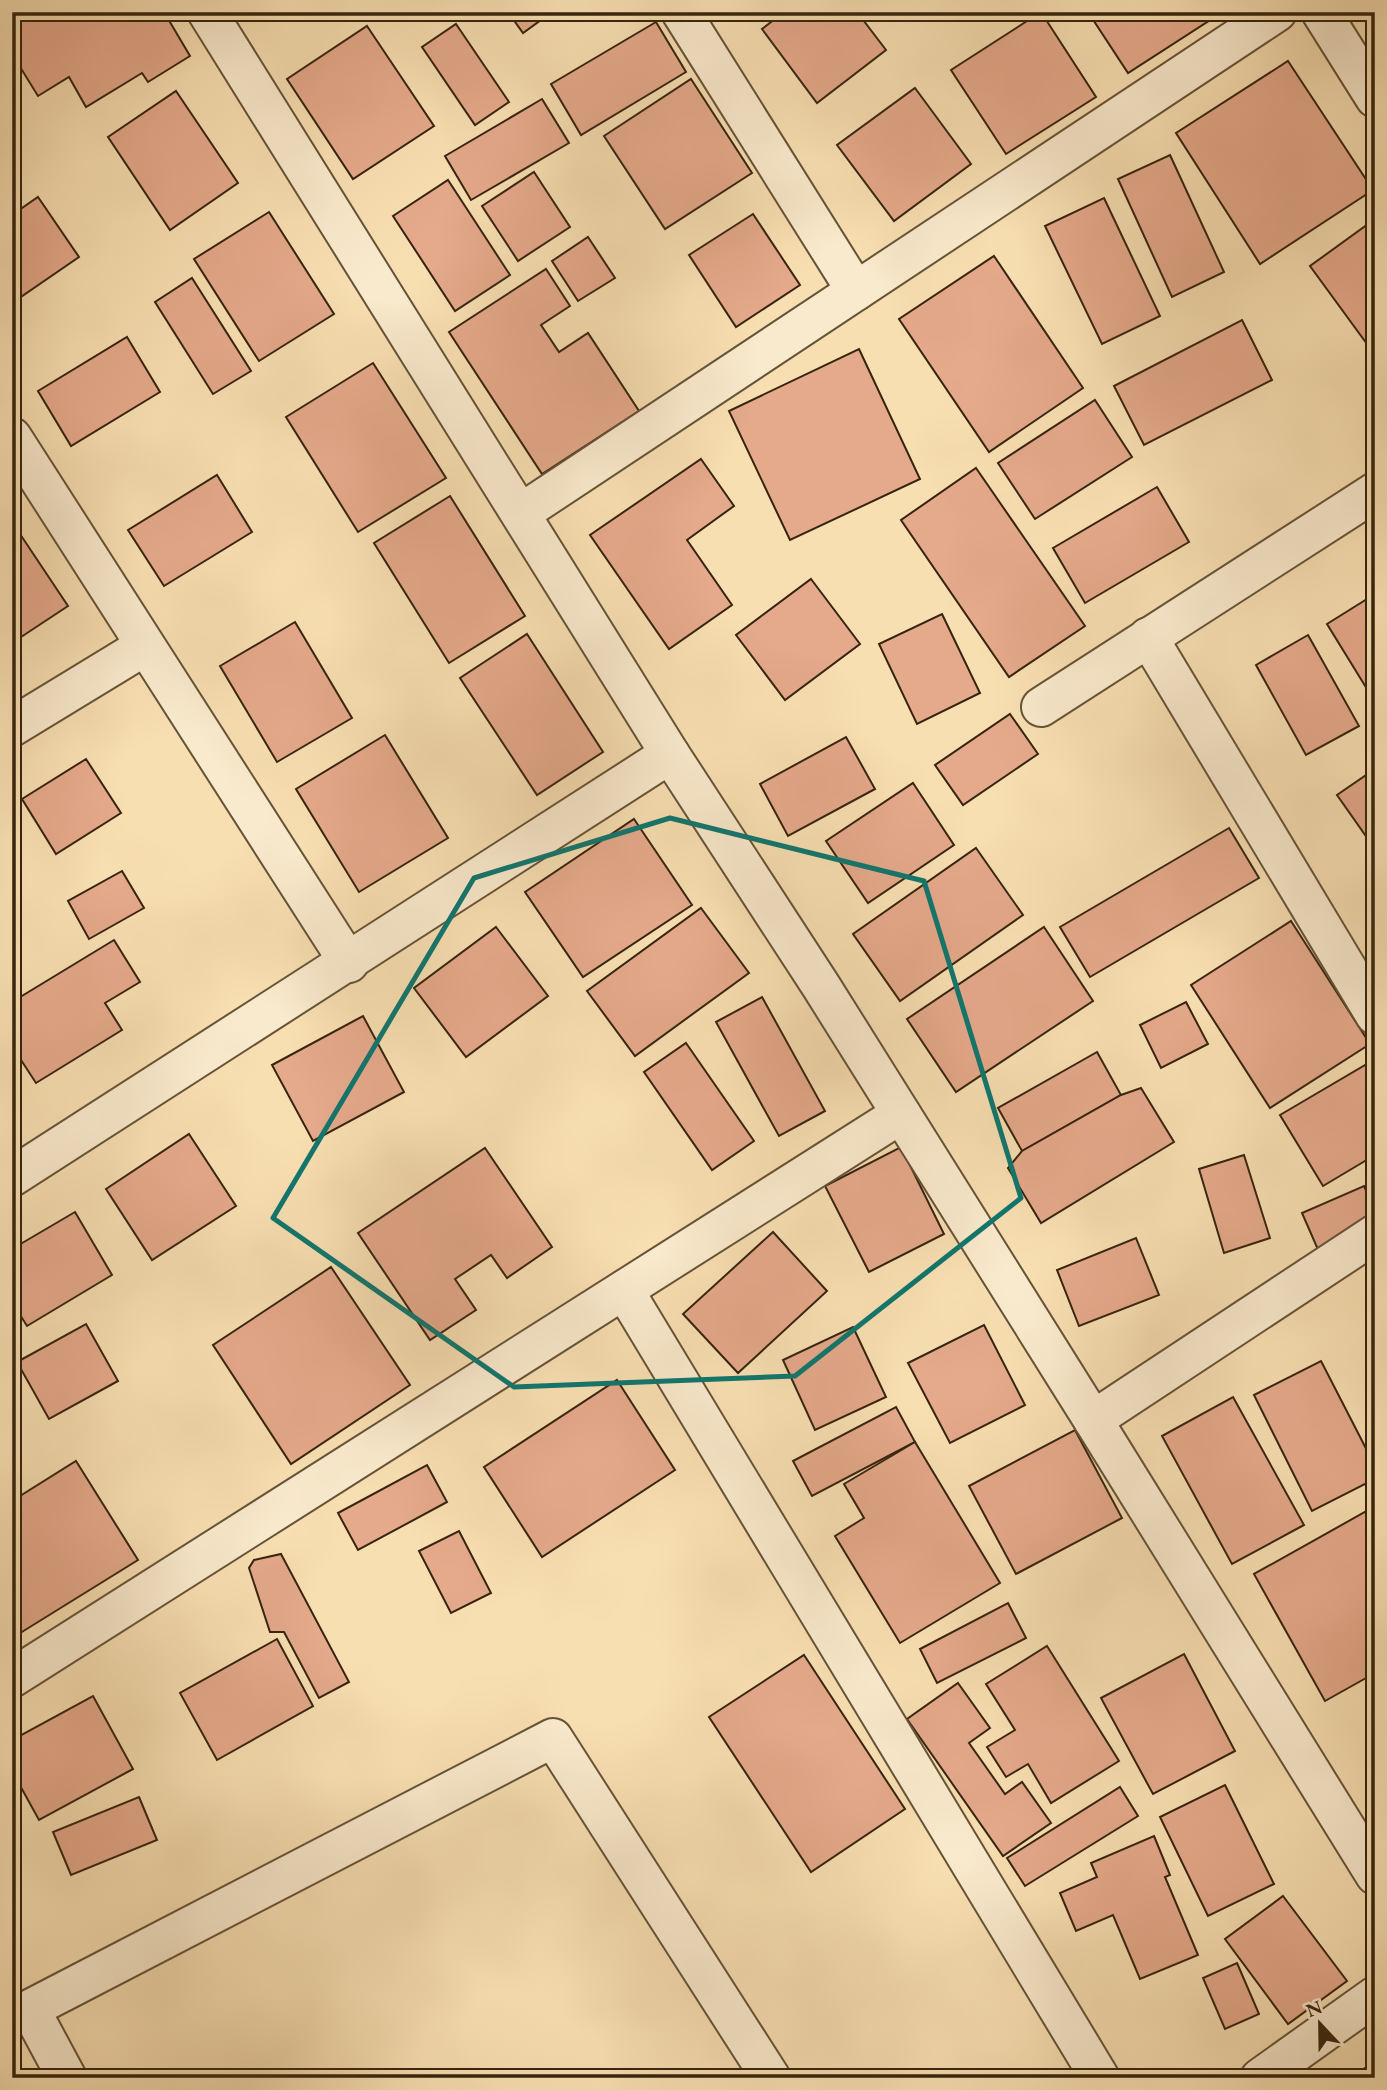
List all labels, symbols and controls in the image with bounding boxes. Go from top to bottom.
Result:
north arrow [1286,1988,1356,2058]
text: N [1302,1994,1326,2023]

